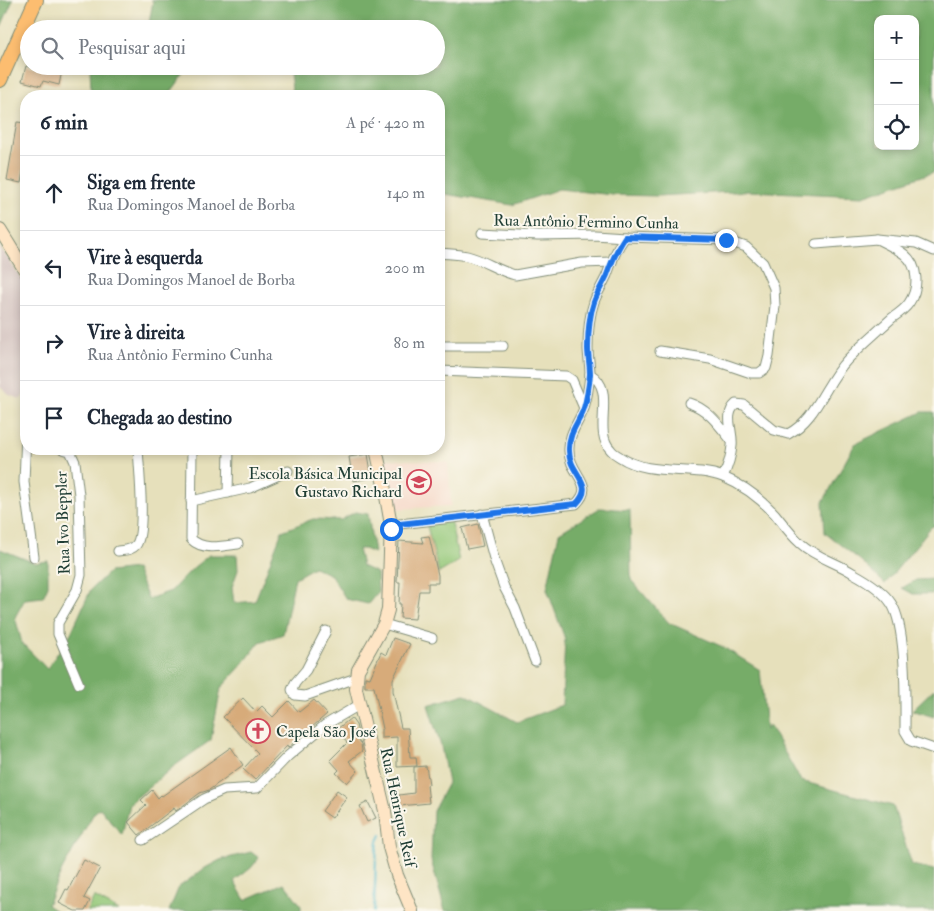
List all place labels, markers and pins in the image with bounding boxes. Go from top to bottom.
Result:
place label: Escola Básica Municipal Gustavo Richard [248,464,402,502]
school or university icon: Escola Básica Municipal Gustavo Richard [406,469,432,495]
church icon: Capela São José [245,718,271,744]
place label: Capela São José [276,722,376,743]

